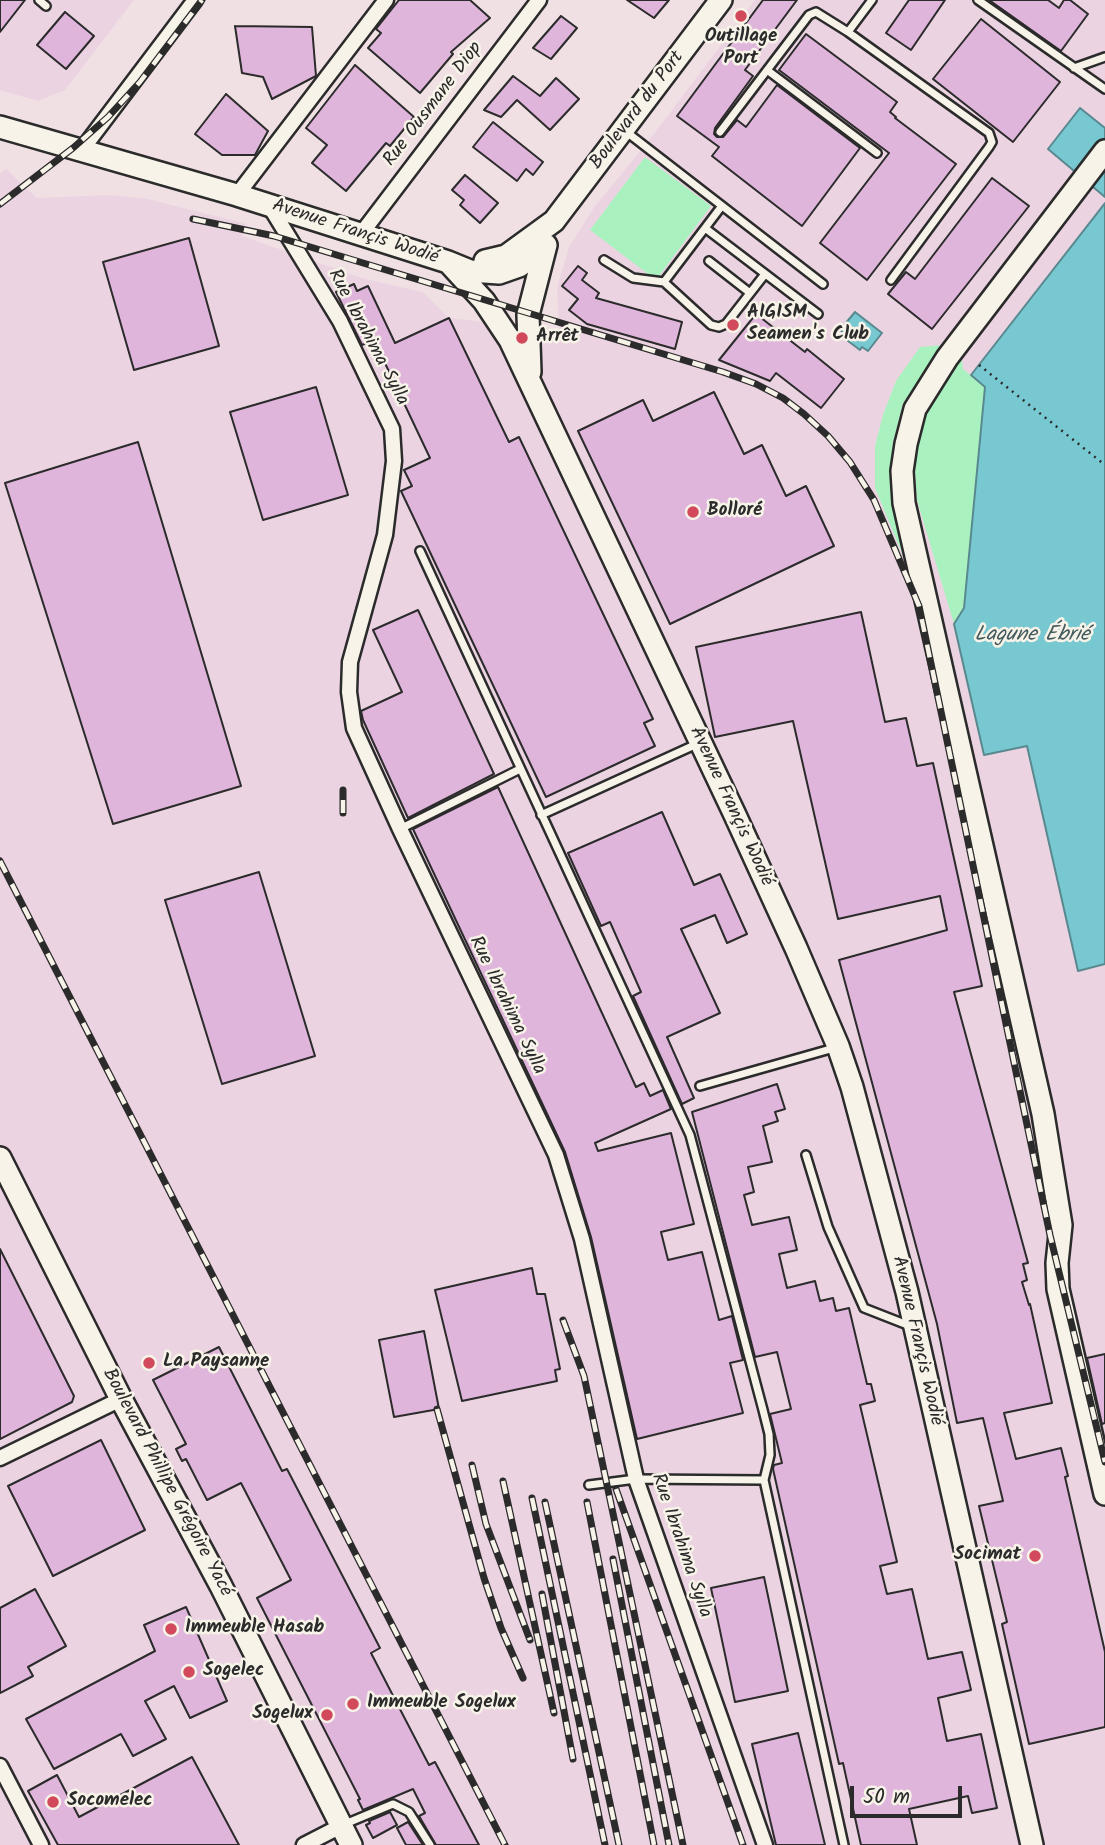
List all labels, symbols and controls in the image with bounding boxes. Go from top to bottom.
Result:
marker: Outillage Port [733,8,749,24]
place label: Outillage Port [705,27,777,71]
street label: Rue Ousmane Diop [380,38,488,172]
street label: Boulevard du Port [586,47,690,175]
street label: Avenue Françis Wodié [269,195,441,271]
street label: Rue Ibrahima Sylla [321,266,413,410]
place label: AIGISM Seamen's Club [747,303,869,347]
marker: AIGISM Seamen's Club [725,317,741,333]
place label: Arrêt [536,327,579,349]
marker: Arrêt [514,330,530,346]
place label: Bolloré [707,501,762,523]
marker: Bolloré [685,504,701,520]
water label: Lagune Ébrié [975,623,1089,649]
street label: Avenue Françis Wodié [683,724,777,890]
street label: Rue Ibrahima Sylla [463,933,549,1079]
street label: Avenue Françis Wodié [885,1254,947,1428]
place label: La Paysanne [163,1352,269,1374]
marker: La Paysanne [141,1355,157,1371]
street label: Boulevard Phillipe Grégoire Yacé [96,1365,236,1601]
street label: Rue Ibrahima Sylla [645,1471,715,1621]
place label: Socimat [954,1545,1021,1567]
marker: Socimat [1027,1548,1043,1564]
place label: Immeuble Hasab [185,1618,324,1640]
marker: Immeuble Hasab [163,1621,179,1637]
place label: Sogelec [203,1661,264,1683]
marker: Sogelec [181,1664,197,1680]
place label: Immeuble Sogelux [367,1693,516,1715]
marker: Immeuble Sogelux [345,1696,361,1712]
place label: Sogelux [252,1704,313,1726]
marker: Sogelux [319,1707,335,1723]
scale bar [853,1772,965,1816]
text: 50 m [863,1781,910,1814]
place label: Socomelec [67,1791,153,1813]
marker: Socomelec [45,1794,61,1810]

